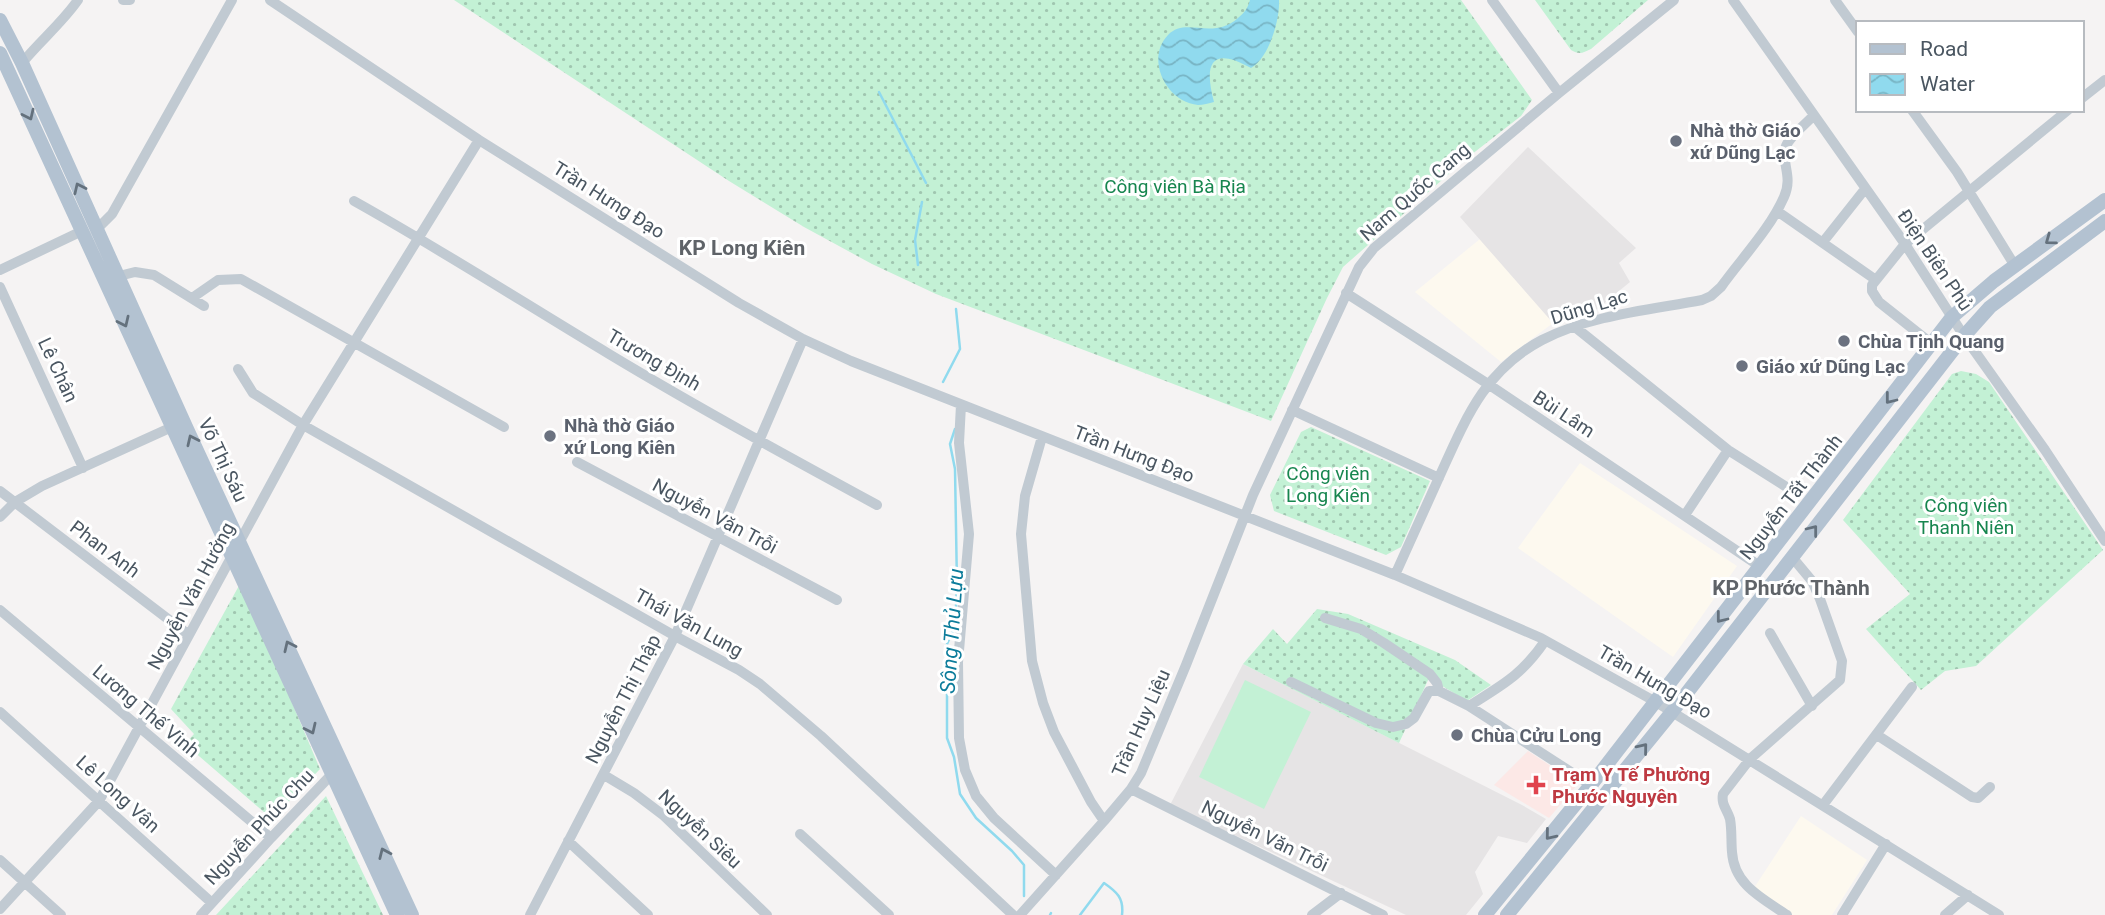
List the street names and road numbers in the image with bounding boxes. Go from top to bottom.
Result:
street label: Nam Quốc Cang [1355,138,1475,246]
street label: Trần Hưng Đạo [549,157,669,243]
street label: Điện Biên Phủ [1893,205,1977,315]
street label: Dũng Lạc [1548,284,1630,330]
street label: Trương Định [603,324,705,396]
street label: Lê Chân [33,334,83,406]
street label: Bùi Lâm [1529,386,1599,442]
street label: Võ Thị Sáu [194,414,252,506]
street label: Trần Hưng Đạo [1070,420,1198,488]
street label: Nguyễn Tất Thành [1735,430,1847,564]
street label: Nguyễn Văn Trỗi [649,473,781,559]
street label: Phan Anh [66,515,144,583]
street label: Nguyễn Văn Hưởng [142,518,240,674]
street label: Thái Văn Lung [631,584,747,662]
street label: Nguyễn Thị Thập [581,630,665,768]
street label: Trần Hưng Đạo [1594,640,1716,724]
street label: Lương Thế Vinh [88,660,204,762]
street label: Trần Huy Liệu [1107,666,1175,780]
street label: Lê Long Vân [71,751,165,837]
street label: Nguyễn Phúc Chu [200,764,318,890]
street label: Nguyễn Siêu [654,785,746,873]
street label: Nguyễn Văn Trỗi [1198,795,1332,877]

